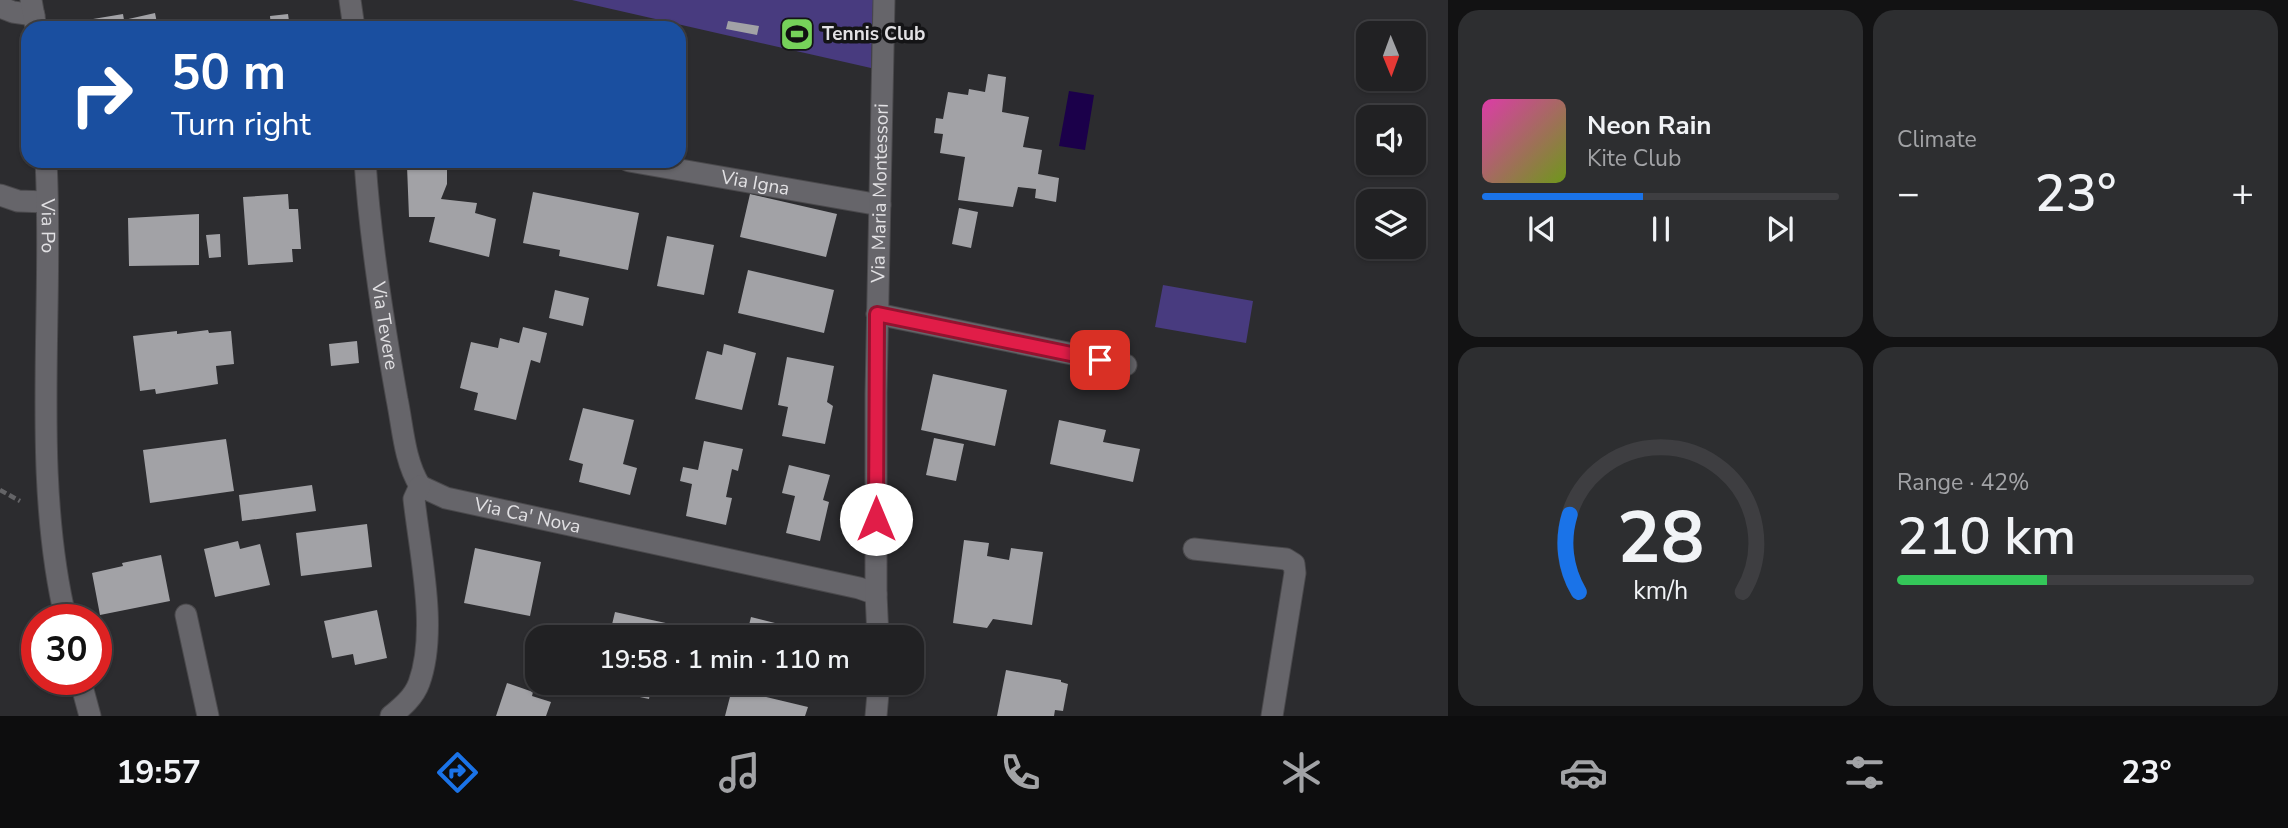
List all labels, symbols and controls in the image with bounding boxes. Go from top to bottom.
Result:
sports icon: Tennis Club [778,15,816,53]
place label: Tennis Club [822,21,925,47]
north arrow [1356,21,1426,91]
map controls [1356,21,1426,259]
text: 50 m [171,39,286,106]
icon: right [56,49,147,140]
text: Turn right [171,103,311,146]
street label: Via Maria Montessori [865,103,895,284]
button: sound [1356,105,1426,175]
text: Neon Rain [1587,108,1712,143]
text: Climate [1897,124,1977,155]
text: Kite Club [1587,143,1681,174]
text: 23° [2035,158,2116,229]
street label: Via Igna [718,164,791,202]
text: − [1897,168,1920,219]
text: + [2231,168,2254,219]
button: layers [1356,189,1426,259]
street label: Via Po [34,197,61,253]
icon: previous [1523,210,1561,248]
icon: pause [1642,210,1680,248]
icon: next [1761,210,1799,248]
street label: Via Tevere [365,279,405,372]
pin [1070,330,1130,390]
icon: arrive [1081,341,1119,379]
text: Range · 42% [1897,467,2029,498]
position arrow [839,482,913,556]
text: 28 [1617,489,1704,589]
street label: Via Ca' Nova [471,491,583,540]
text: 210 km [1897,501,2076,572]
text: km/h [1633,574,1688,608]
speed limit sign: 30 [21,604,112,695]
text: 19:58 · 1 min · 110 m [599,642,850,677]
icon: directions [433,748,482,797]
icon: music [715,748,764,797]
icon: phone [996,748,1045,797]
icon: climate [1277,748,1326,797]
icon: car [1559,748,1608,797]
icon: filters [1840,748,1889,797]
text: 19:57 [116,751,201,794]
text: 23° [2121,751,2172,794]

